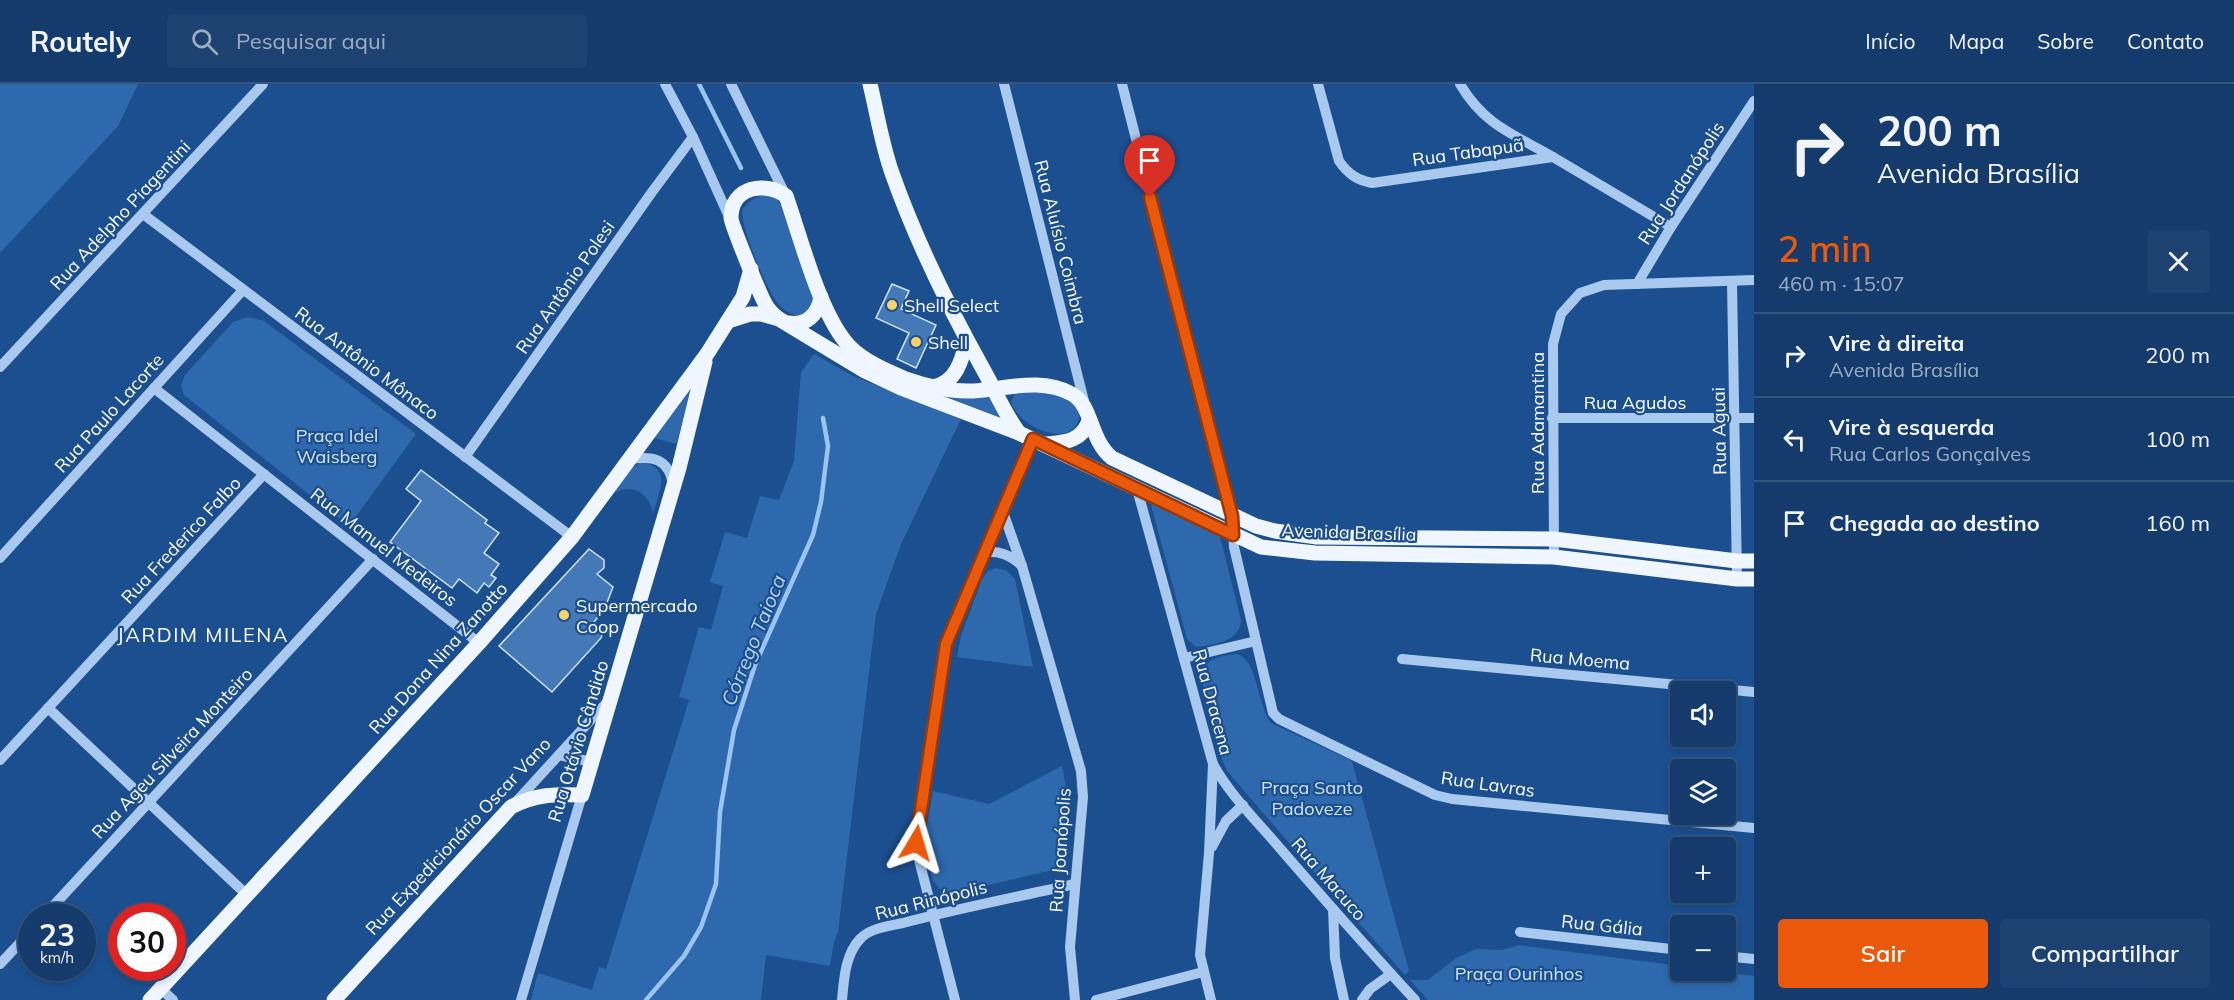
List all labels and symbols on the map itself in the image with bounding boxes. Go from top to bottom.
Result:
street label: Rua Jordanópolis [1633,117,1729,249]
street label: Rua Tabapuã [1411,133,1525,171]
street label: Rua Adelpho Piagentini [45,135,195,295]
pin [1124,135,1175,197]
street label: Rua Aluísio Coimbra [1029,157,1093,327]
street label: Rua Antônio Polesi [510,216,620,358]
place label: Shell Select [904,294,999,317]
marker: Shell Select [885,298,899,312]
street label: Rua Antônio Mônaco [290,301,444,425]
place label: Shell [928,331,968,354]
marker: Shell [909,335,923,349]
street label: Rua Paulo Lacorte [49,349,169,477]
street label: Rua Adamantina [1526,352,1549,494]
street label: Rua Aguai [1707,387,1731,475]
street label: Rua Agudos [1584,391,1686,414]
park label: Praça Idel Waisberg [296,424,378,468]
street label: Rua Frederico Falbo [116,472,246,608]
street label: Rua Manuel Medeiros [306,483,462,612]
street label: Avenida Brasília [1281,518,1417,546]
water label: Córrego Taioca [715,571,791,709]
street label: Rua Dona Nina Zanotto [364,577,512,739]
place label: Supermercado Coop [576,594,697,638]
marker: Supermercado Coop [557,608,571,622]
district label: JARDIM MILENA [117,622,289,647]
street label: Rua Moema [1529,643,1631,675]
street label: Rua Dracena [1188,646,1238,758]
street label: Rua Otávio Cândido [542,657,614,825]
street label: Rua Ageu Silveira Monteiro [87,663,257,843]
street label: Rua Expedicionário Oscar Vano [360,732,556,940]
street label: Rua Lavras [1440,766,1537,802]
park label: Praça Santo Padoveze [1261,776,1363,820]
street label: Rua Joanópolis [1044,787,1076,913]
position arrow [884,811,948,875]
street label: Rua Macuco [1287,833,1371,925]
street label: Rua Rinópolis [873,875,989,925]
speed limit sign: 30 [108,903,186,981]
street label: Rua Gália [1560,909,1644,941]
park label: Praça Ourinhos [1455,962,1583,985]

